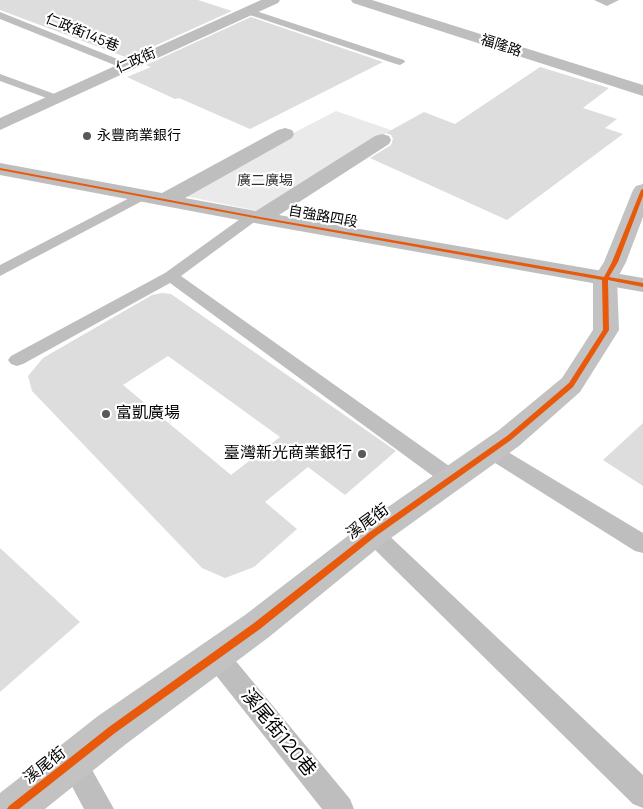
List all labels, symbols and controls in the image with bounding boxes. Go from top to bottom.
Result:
street label: 仁政街145巷 [43,11,121,55]
street label: 福隆路 [478,32,524,60]
street label: 仁政街 [113,45,159,77]
place label: 永豐商業銀行 [97,128,181,144]
marker: 永豐商業銀行 [81,130,93,142]
park label: 廣二廣場 [237,173,293,189]
street label: 自強路四段 [287,203,359,231]
place label: 富凱廣場 [116,404,180,424]
marker: 富凱廣場 [100,408,112,420]
place label: 臺灣新光商業銀行 [224,444,352,464]
marker: 臺灣新光商業銀行 [356,448,368,460]
street label: 溪尾街 [343,500,393,544]
street label: 溪尾街120巷 [236,685,320,781]
street label: 溪尾街 [20,744,70,788]

